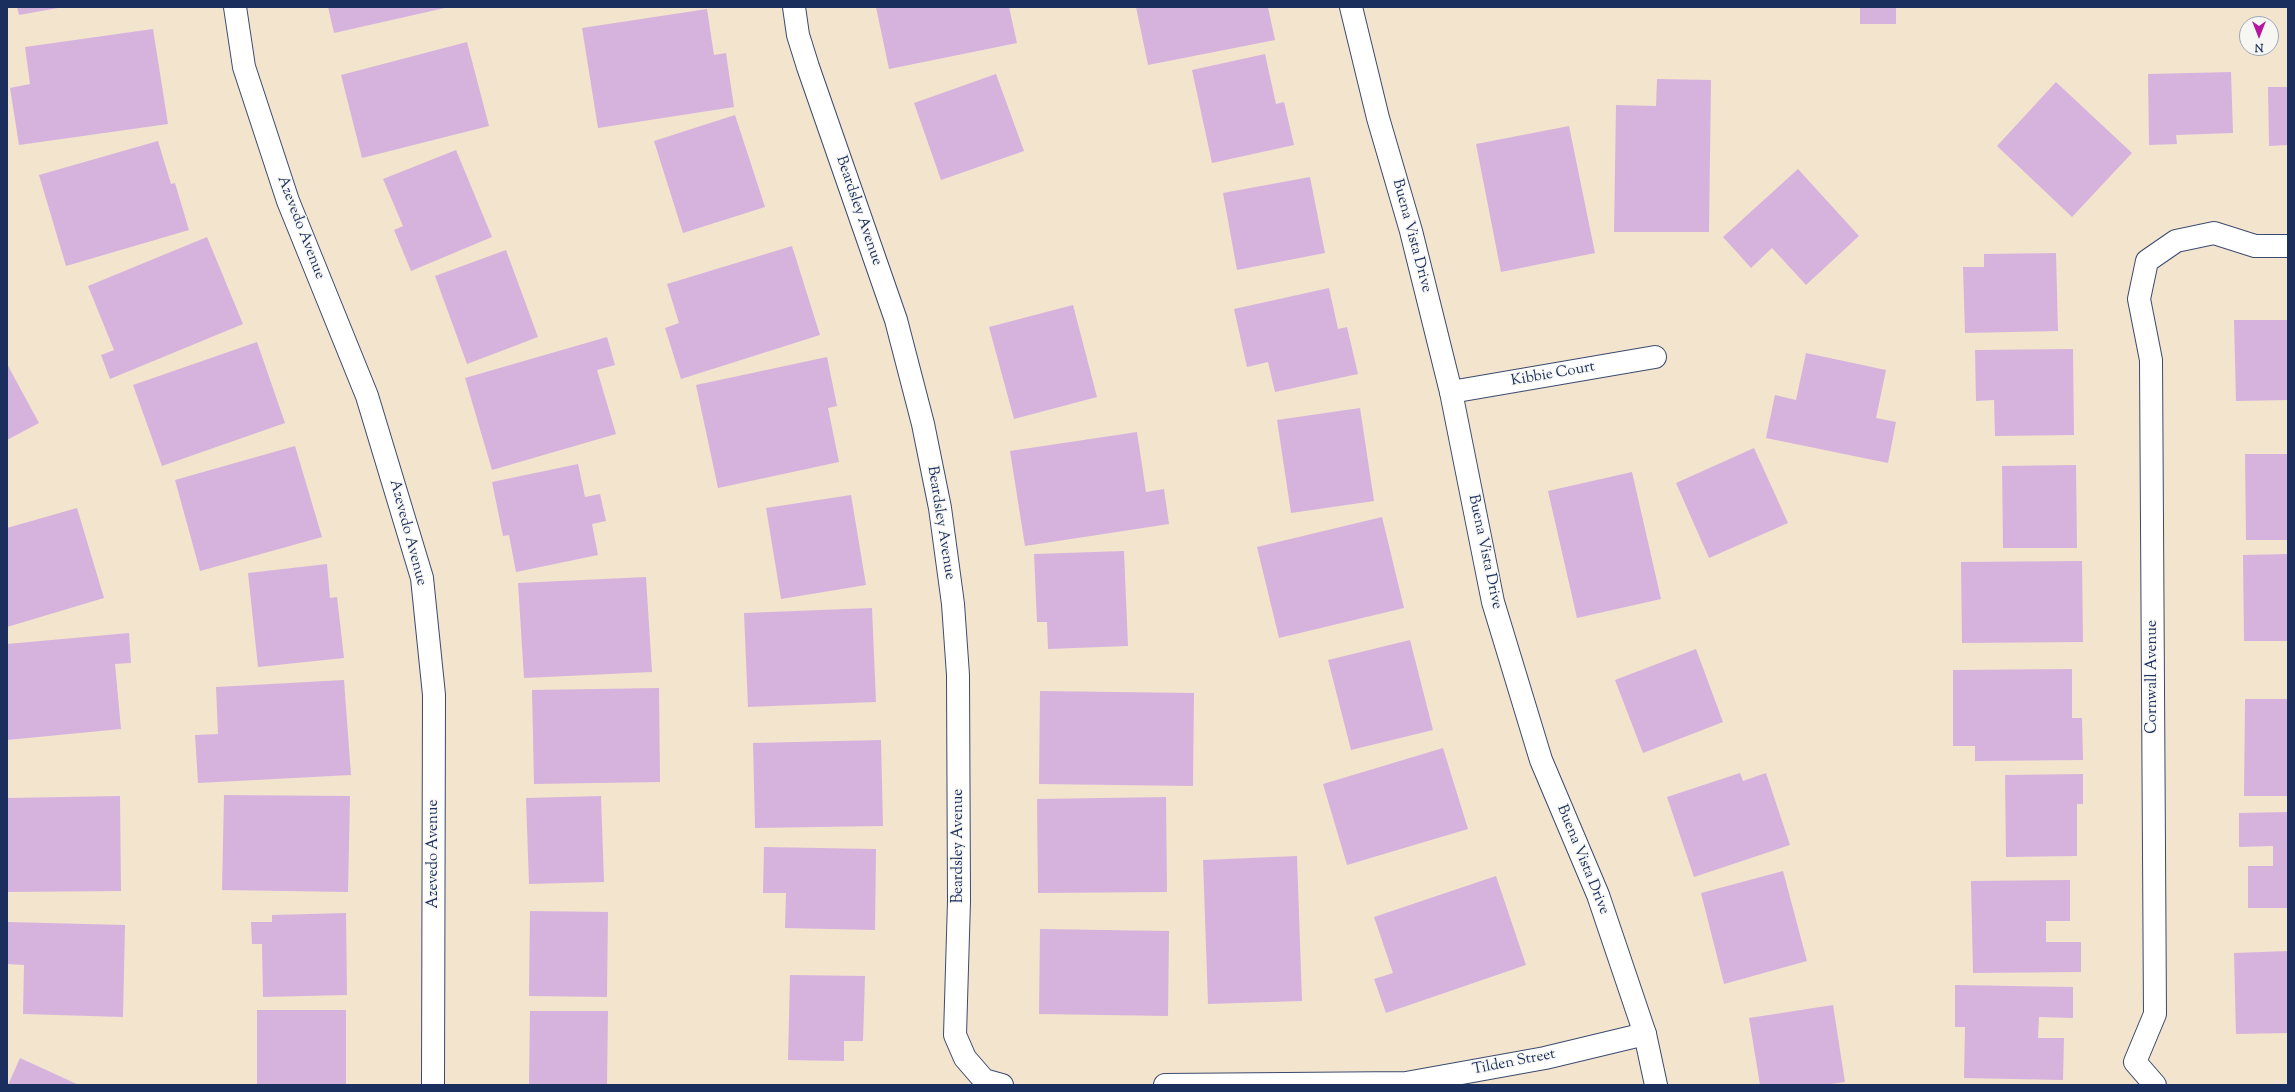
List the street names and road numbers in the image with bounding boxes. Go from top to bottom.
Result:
street label: Beardsley Avenue [831,154,885,268]
street label: Azevedo Avenue [272,174,328,282]
street label: Buena Vista Drive [1387,177,1435,295]
street label: Kibbie Court [1510,359,1596,391]
street label: Beardsley Avenue [922,465,958,581]
street label: Azevedo Avenue [384,478,430,588]
street label: Buena Vista Drive [1463,493,1505,611]
street label: Cornwall Avenue [2144,620,2162,734]
street label: Beardsley Avenue [950,789,968,903]
street label: Azevedo Avenue [425,800,443,908]
street label: Buena Vista Drive [1552,802,1612,918]
street label: Tilden Street [1471,1046,1557,1080]

